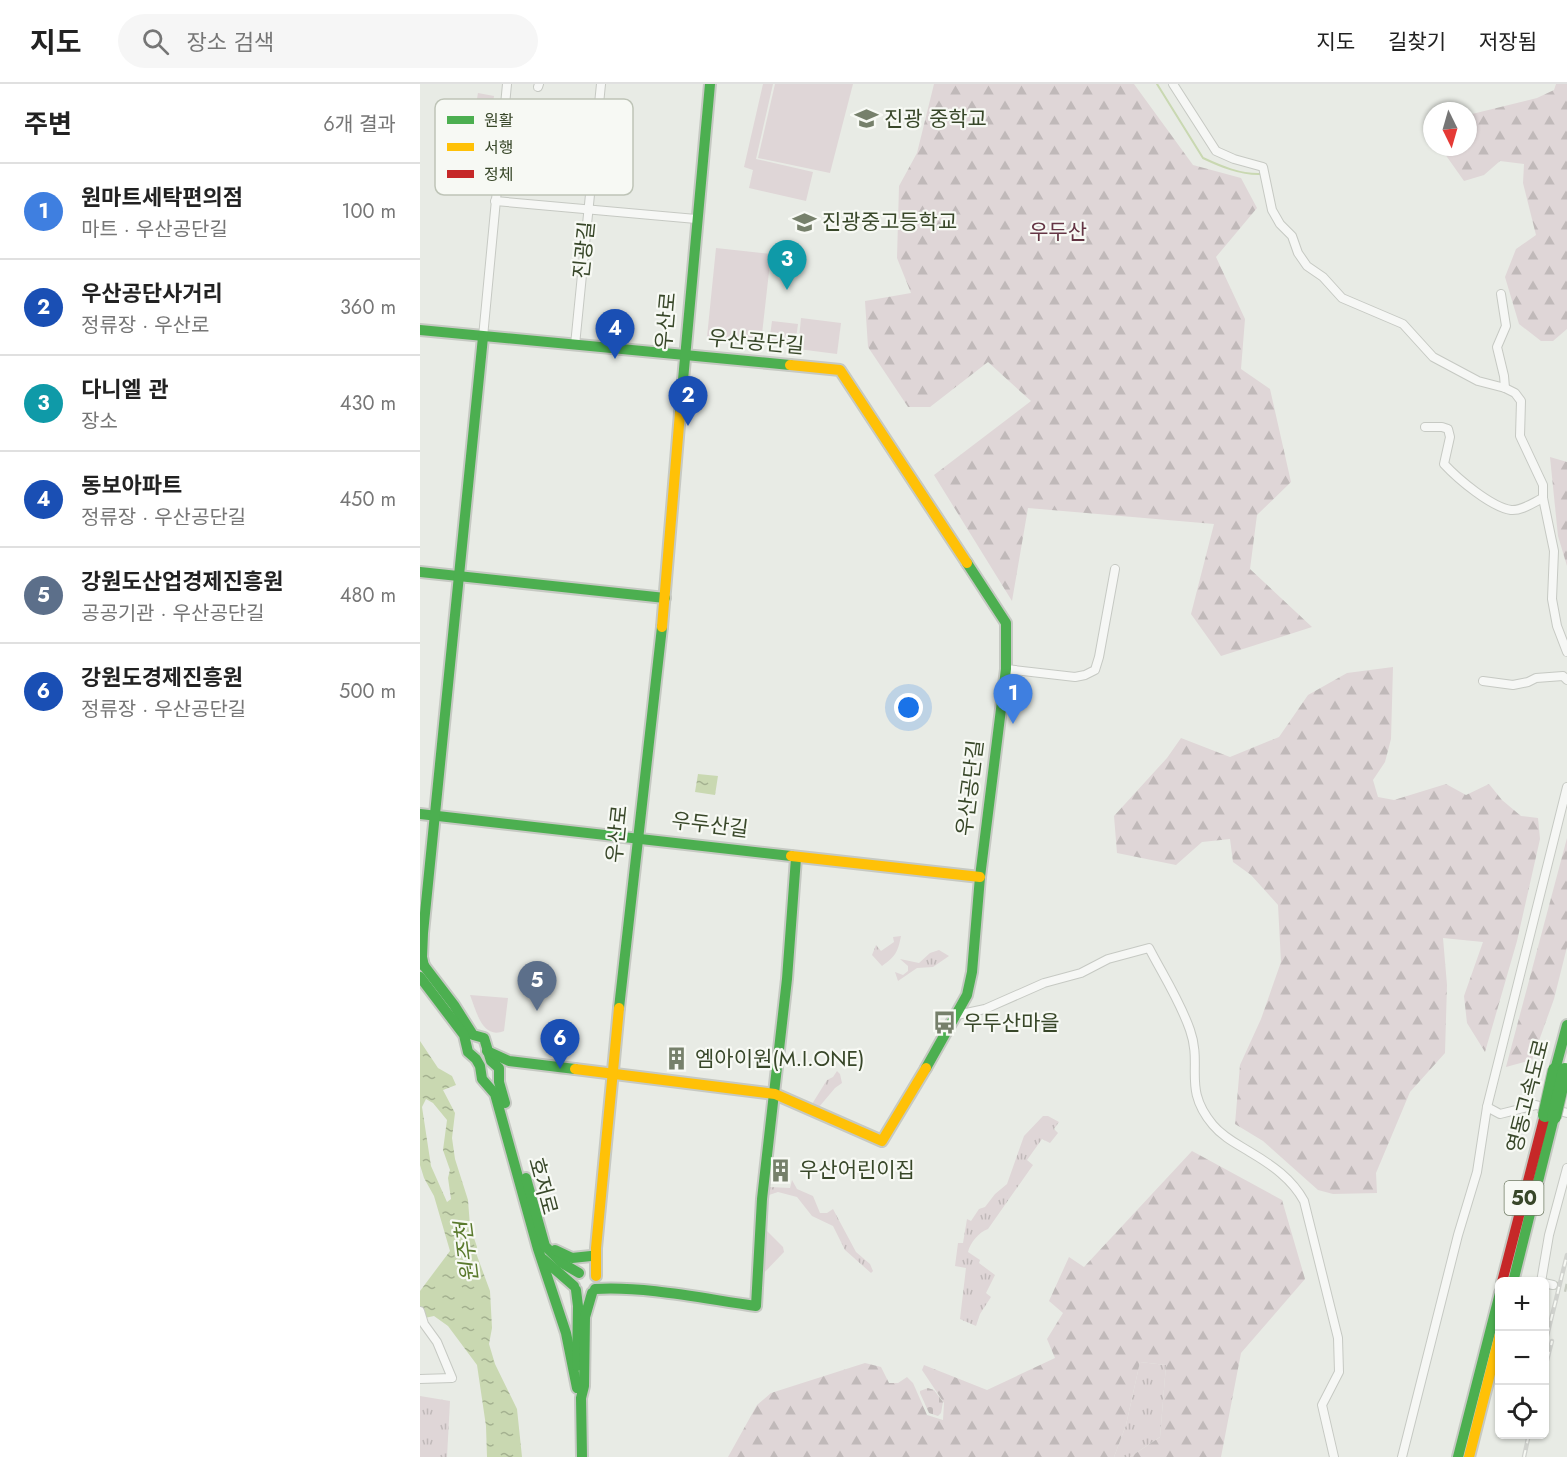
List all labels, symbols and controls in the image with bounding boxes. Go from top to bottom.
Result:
search box [118,14,538,68]
text: 지도 [30,22,82,63]
icon: search [139,25,172,58]
text: 장소 검색 [187,26,274,58]
text: 지도 [1316,27,1355,57]
text: 길찾기 [1388,27,1446,57]
text: 저장됨 [1479,27,1537,57]
legend [435,99,633,195]
north arrow [1423,102,1477,156]
place label: 진광 중학교 [884,104,987,134]
text: 주변 [24,105,72,143]
school or university icon: 진광 중학교 [853,106,879,132]
text: 원활 [484,109,514,132]
text: 6개 결과 [323,110,396,139]
text: 서행 [484,136,513,159]
text: 정체 [484,163,513,186]
text: 원마트세탁편의점 [81,181,243,213]
text: 1 [38,197,49,226]
text: 100 m [341,197,396,226]
place label: 진광중고등학교 [822,207,957,237]
school or university icon: 진광중고등학교 [791,209,817,235]
text: 마트 · 우산공단길 [81,215,228,244]
park label: 우두산 [1029,217,1087,247]
street label: 진광길 [566,220,602,280]
pin: 3 [768,240,806,290]
text: 우산공단사거리 [81,277,223,309]
street label: 우산로 [649,291,683,351]
text: 2 [37,293,50,322]
text: 360 m [340,293,396,322]
pin: 4 [596,310,634,359]
text: 정류장 · 우산로 [81,311,209,340]
street label: 우산공단길 [707,323,805,361]
text: 다니엘 관 [81,373,169,405]
pin: 2 [668,376,708,426]
text: 3 [37,389,50,418]
text: 430 m [340,389,396,418]
text: 장소 [81,407,118,436]
text: 동보아파트 [81,469,182,501]
text: 4 [37,485,50,514]
text: 450 m [339,485,396,514]
text: 정류장 · 우산공단길 [81,503,246,532]
text: 강원도산업경제진흥원 [81,565,283,597]
text: 5 [37,581,50,610]
text: 480 m [340,581,396,610]
text: 공공기관 · 우산공단길 [81,599,265,628]
text: 강원도경제진흥원 [81,661,243,693]
pin: 1 [994,674,1032,724]
text: 6 [37,677,50,706]
text: 500 m [339,677,396,706]
your location [894,693,923,722]
text: 정류장 · 우산공단길 [81,695,246,724]
street label: 우산공단길 [949,738,991,838]
street label: 우산로 [599,804,635,864]
street label: 우두산길 [670,805,750,845]
pin: 5 [518,962,556,1011]
place label: 우두산마을 [963,1008,1060,1038]
bus stop icon: 우두산마을 [932,1010,958,1036]
pin: 6 [540,1020,580,1069]
street label: 영동고속도로 [1499,1036,1557,1156]
place label: 엠아이원(M.I.ONE) [695,1044,864,1074]
building icon: 엠아이원(M.I.ONE) [664,1046,690,1072]
street label: 호저로 [521,1154,565,1218]
place label: 우산어린이집 [799,1155,915,1185]
building icon: 우산어린이집 [768,1157,794,1183]
road number: 50 [1504,1181,1544,1215]
water label: 원주천 [446,1217,486,1284]
map controls [1495,1277,1549,1439]
button: + [1495,1277,1549,1331]
button: − [1495,1331,1549,1385]
button: locate [1495,1385,1549,1439]

